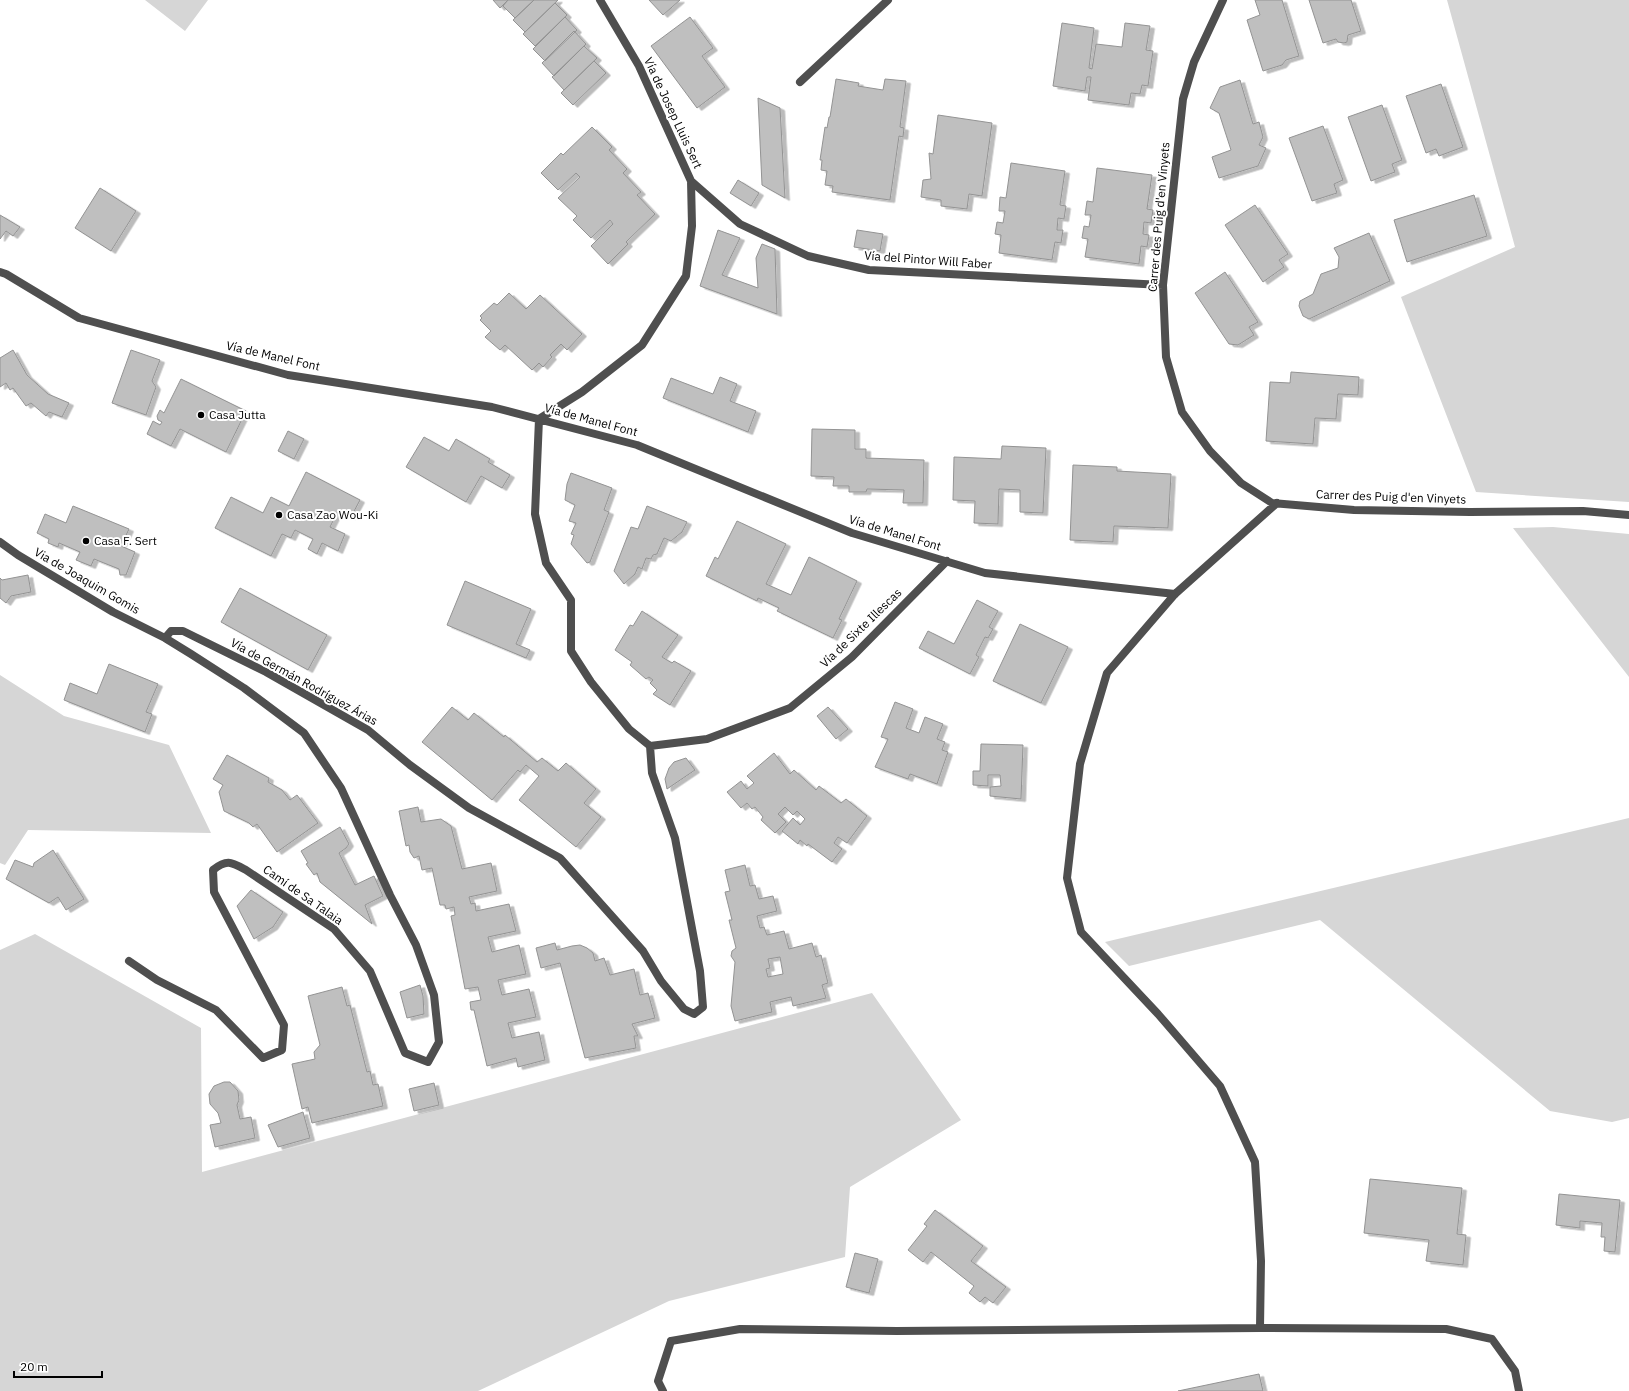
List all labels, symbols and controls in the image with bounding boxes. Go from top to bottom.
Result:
street label: Vía de Josep Lluis Sert [641,55,706,171]
street label: Carrer des Puig d'en Vinyets [1144,141,1173,293]
street label: Vía del Pintor Will Faber [864,248,993,271]
street label: Vía de Manel Font [225,337,321,374]
street label: Vía de Manel Font [543,400,639,439]
place label: Casa Jutta [209,407,266,422]
marker: Casa Jutta [196,410,206,420]
street label: Carrer des Puig d'en Vinyets [1316,486,1467,507]
place label: Casa Zao Wou-Ki [287,507,378,522]
marker: Casa Zao Wou-Ki [274,510,284,520]
street label: Vía de Manel Font [847,511,943,554]
place label: Casa F. Sert [94,533,157,548]
marker: Casa F. Sert [81,536,91,546]
street label: Via de Joaquim Gomis [32,544,143,617]
street label: Vía de Sixte Illescas [817,585,905,670]
street label: Vía de Germán Rodríguez Árias [228,635,380,728]
street label: Camí de Sa Talaia [260,861,347,928]
scale bar [14,1353,102,1379]
text: 20 m [20,1359,48,1374]

